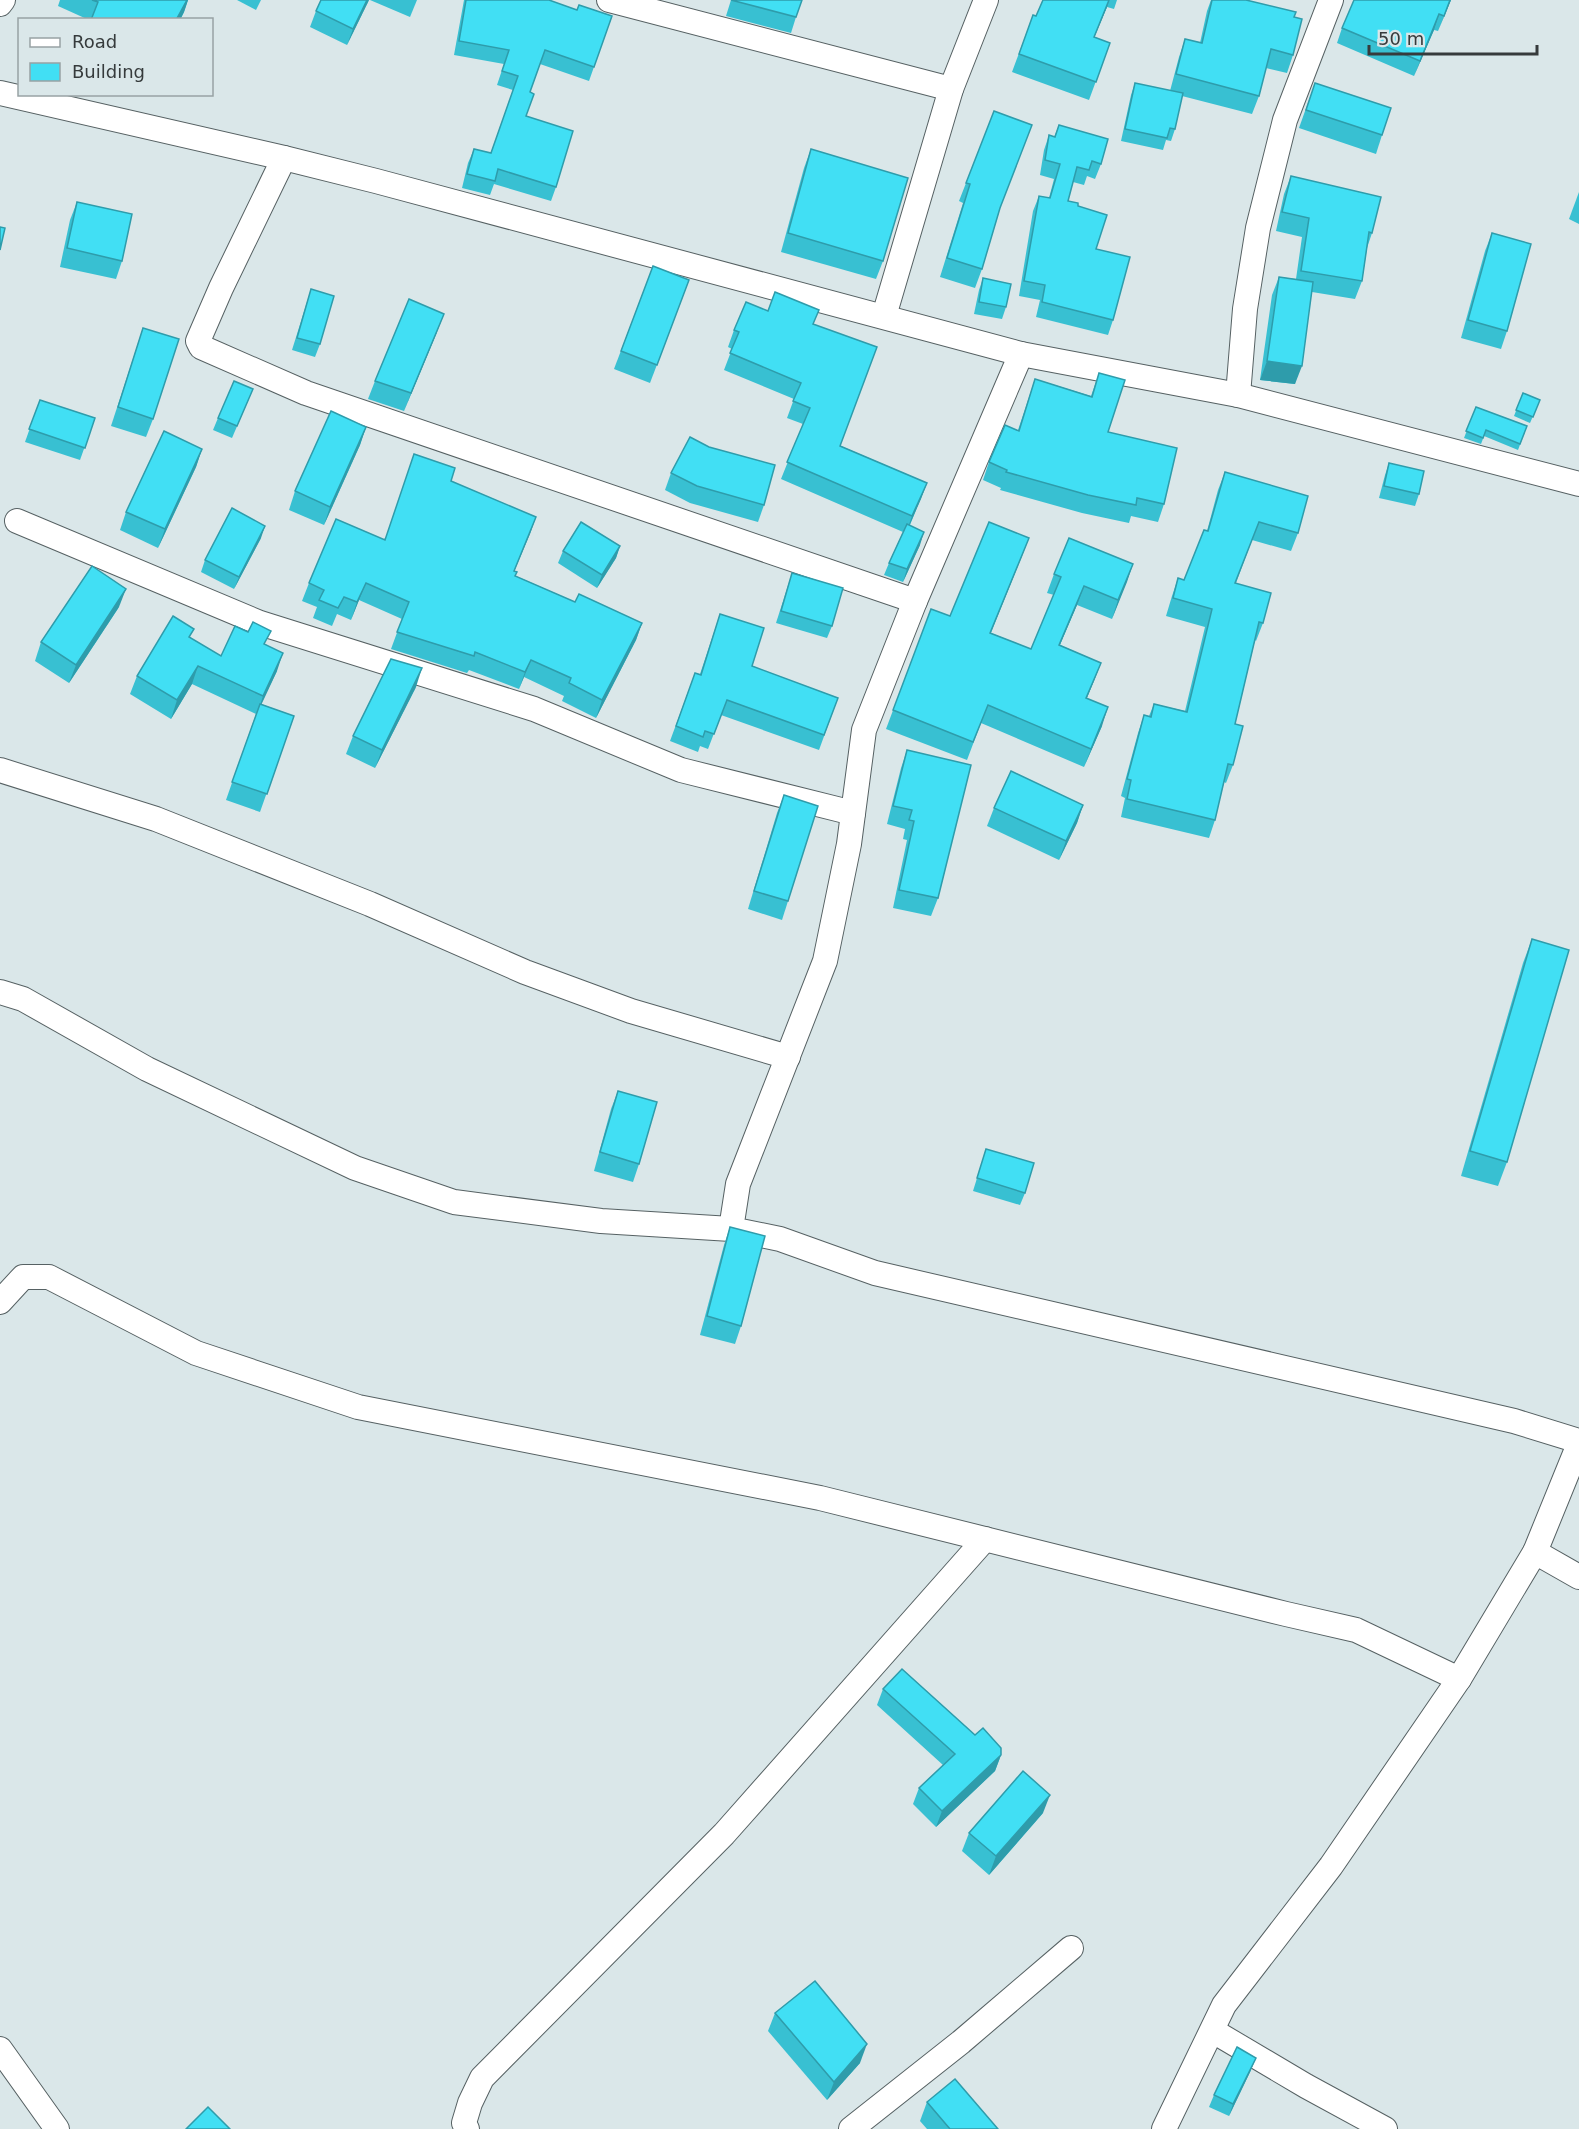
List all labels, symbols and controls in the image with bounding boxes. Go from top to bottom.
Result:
legend [18,18,213,96]
scale bar [1369,18,1537,56]
text: 50 m [1378,28,1424,49]
text: Road [72,31,117,52]
text: Building [72,61,145,82]

